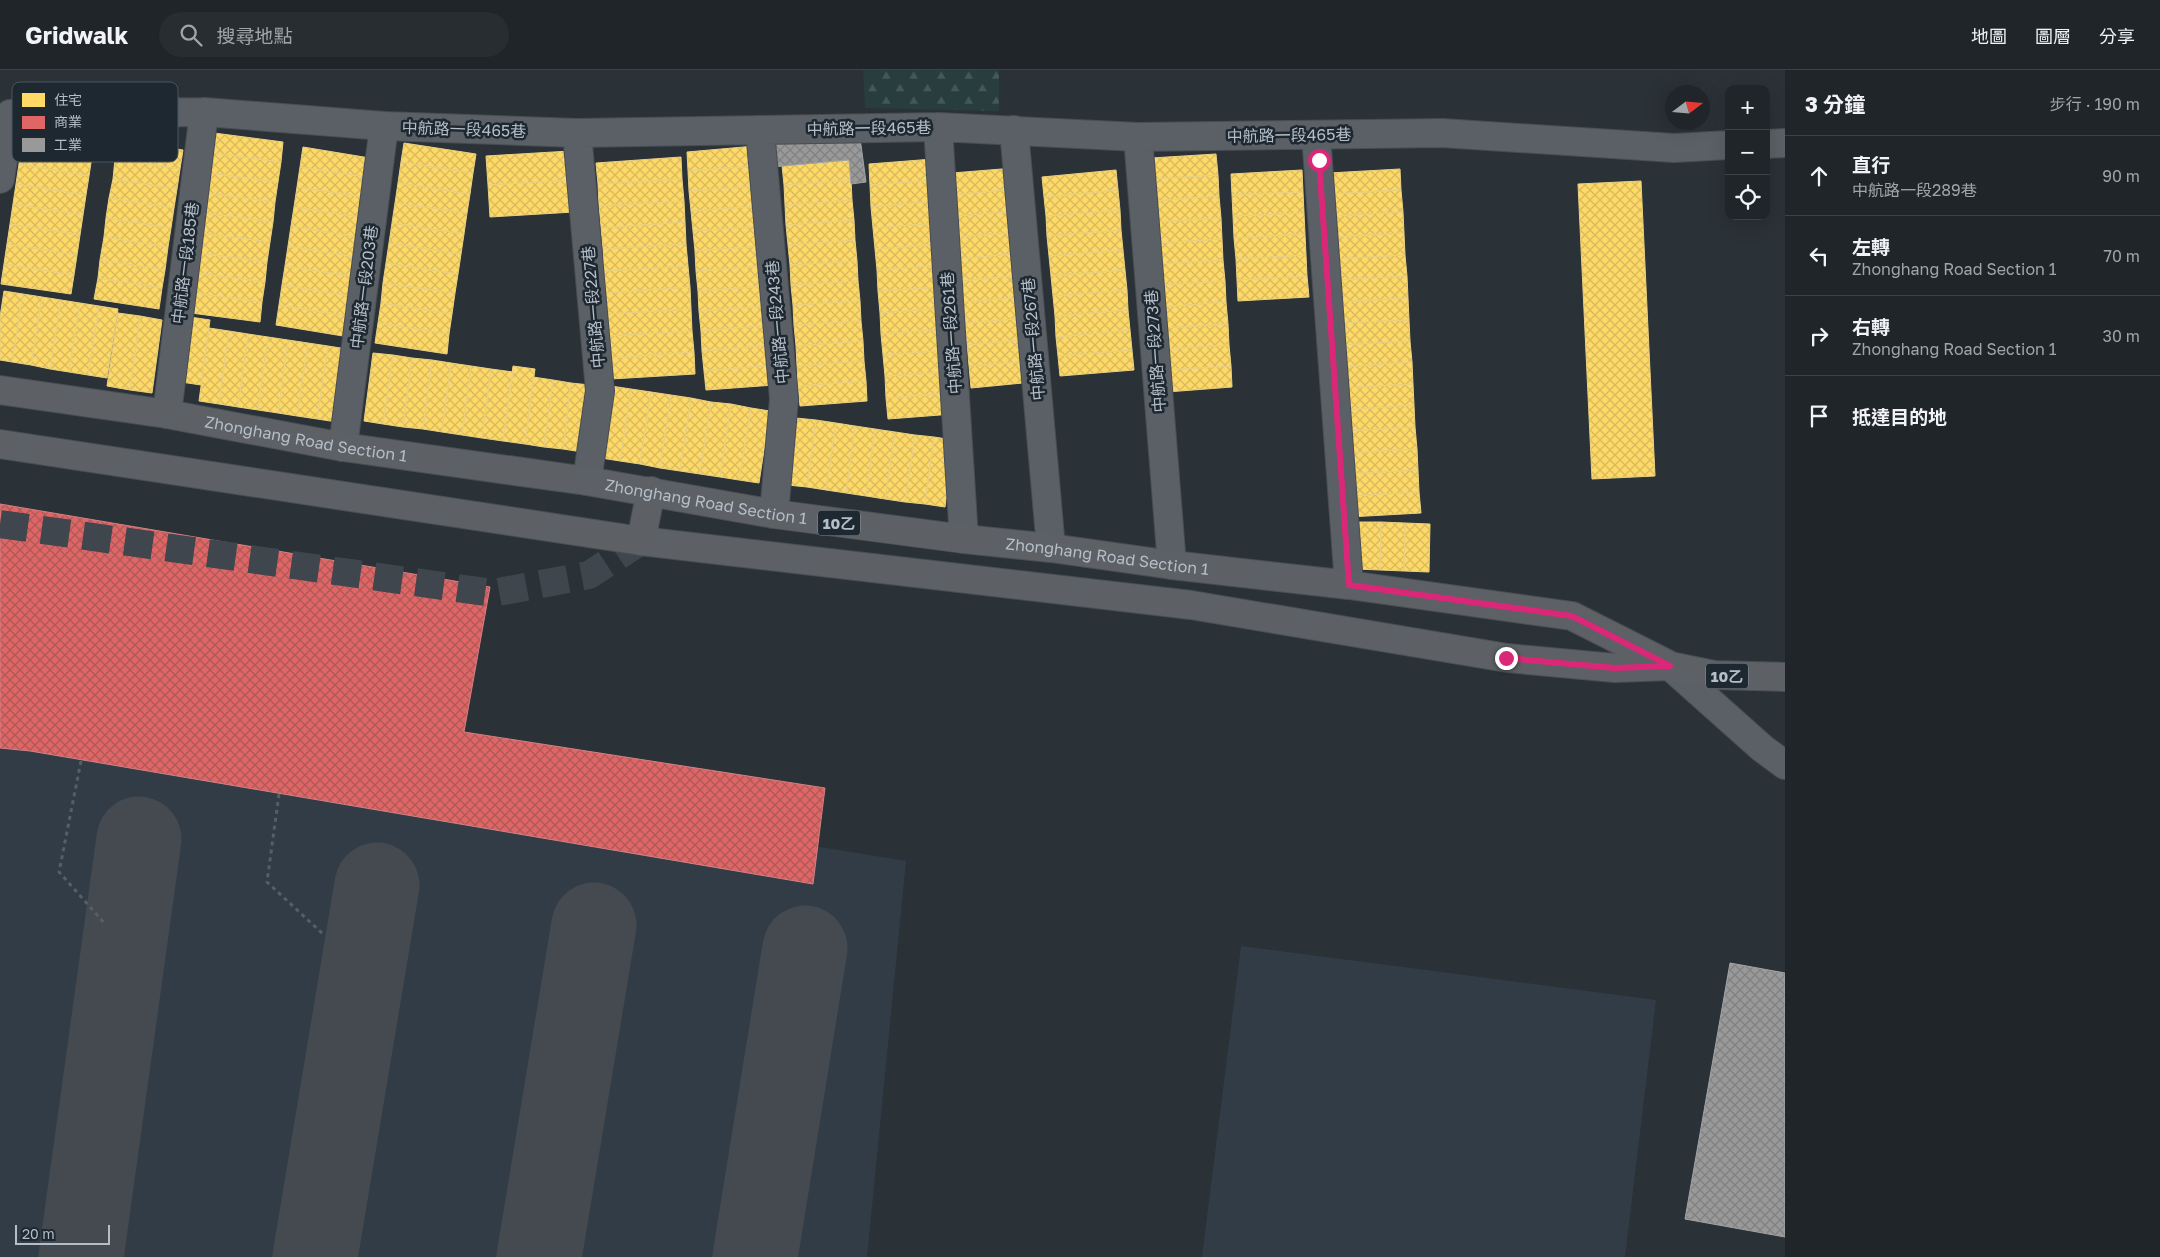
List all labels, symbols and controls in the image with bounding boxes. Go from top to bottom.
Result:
search box [159,12,509,57]
text: Gridwalk [25,20,129,49]
icon: search [177,21,205,49]
text: 搜尋地點 [217,24,293,47]
text: 地圖 [1971,25,2007,47]
text: 圖層 [2035,25,2071,47]
text: 分享 [2099,25,2135,47]
legend [12,82,178,162]
north arrow [1665,85,1710,130]
map controls [1725,85,1770,220]
button: + [1725,85,1770,130]
text: 住宅 [54,91,82,108]
text: 3 分鐘 [1805,91,1865,117]
text: 步行 · 190 m [2050,94,2140,114]
text: 商業 [54,113,82,130]
street label: 中航路一段465巷 [401,117,527,141]
street label: 中航路一段465巷 [806,117,932,139]
street label: 中航路一段465巷 [1226,124,1352,146]
button: − [1725,130,1770,175]
text: 工業 [54,136,82,153]
route start [1308,149,1331,172]
text: 直行 [1852,153,1890,176]
icon: ahead [1805,162,1833,190]
text: 90 m [2102,166,2140,186]
button: locate [1725,175,1770,220]
text: 中航路一段289巷 [1852,180,1977,200]
street label: 中航路一段185巷 [168,201,202,325]
street label: 中航路一段203巷 [346,224,382,350]
text: 左轉 [1852,235,1890,258]
icon: left [1805,242,1833,270]
street label: 中航路一段227巷 [578,245,608,369]
text: 70 m [2103,246,2140,266]
street label: 中航路一段243巷 [762,259,792,385]
text: Zhonghang Road Section 1 [1852,259,2057,279]
street label: 中航路一段261巷 [937,271,965,395]
street label: 中航路一段267巷 [1018,277,1048,401]
street label: 中航路一段273巷 [1141,289,1169,413]
text: 右轉 [1852,315,1890,338]
icon: right [1805,322,1833,350]
text: 30 m [2103,326,2140,346]
text: Zhonghang Road Section 1 [1852,339,2057,359]
icon: arrive [1805,402,1833,430]
text: 抵達目的地 [1852,405,1947,428]
street label: Zhonghang Road Section 1 [203,411,409,466]
street label: Zhonghang Road Section 1 [603,474,809,528]
road number: 10乙 [818,510,860,536]
street label: Zhonghang Road Section 1 [1005,533,1210,579]
route end [1495,647,1518,670]
road number: 10乙 [1706,664,1748,688]
scale bar [15,1222,110,1245]
text: 20 m [22,1225,55,1242]

